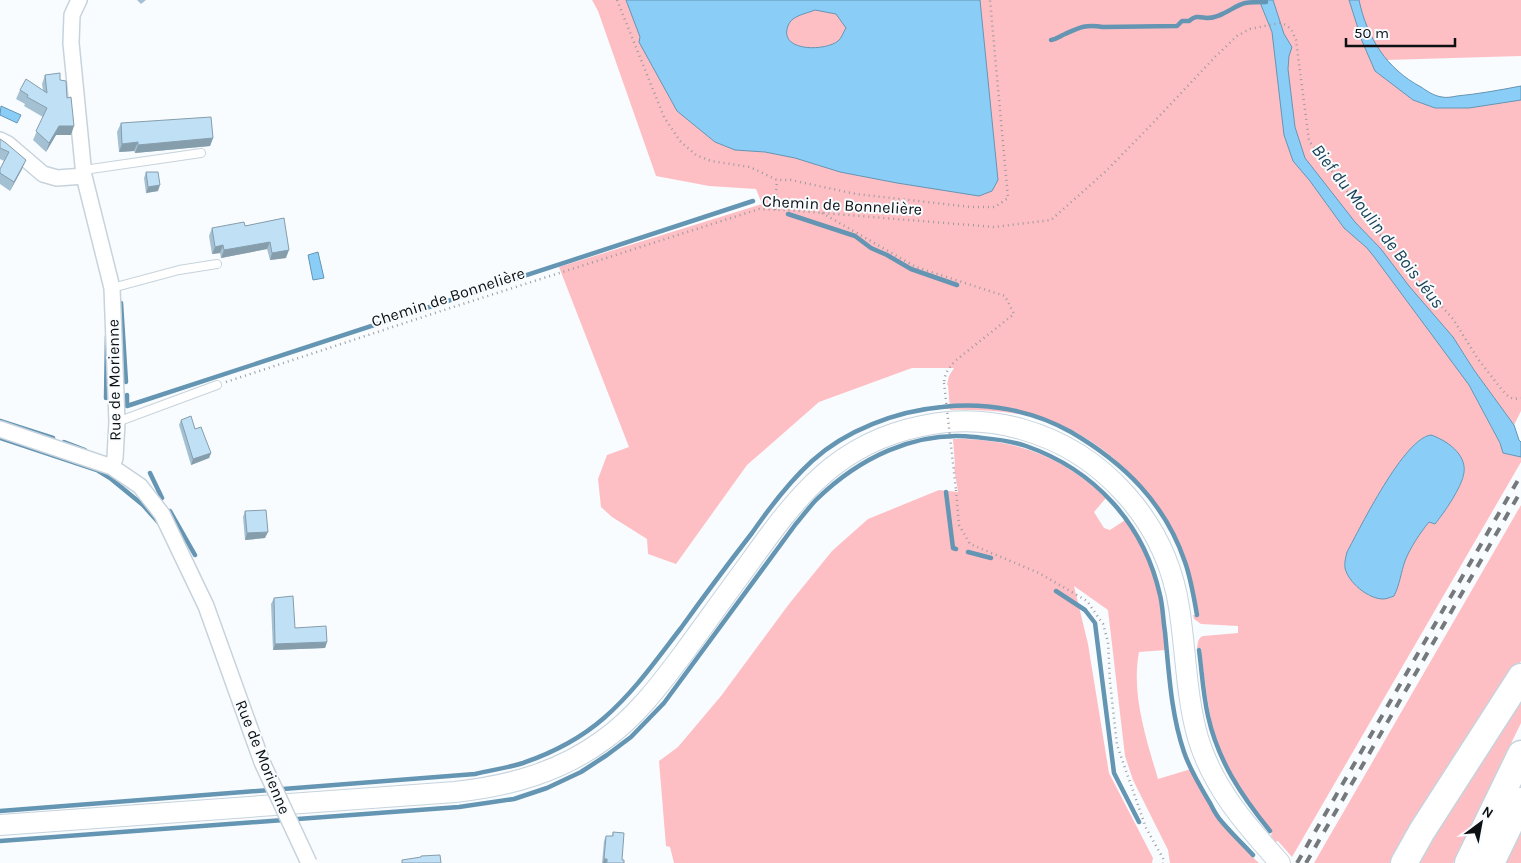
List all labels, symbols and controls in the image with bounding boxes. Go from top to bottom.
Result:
scale bar [1346,15,1455,47]
text: 50 m [1354,24,1389,42]
water label: Bief du Moulin de Bois Jéus [1307,139,1449,313]
street label: Chemin de Bonnelière [762,191,922,219]
street label: Chemin de Bonnelière [369,263,527,331]
street label: Rue de Morienne [103,319,125,441]
street label: Rue de Morienne [231,697,295,817]
north arrow [1456,798,1506,848]
text: N [1479,803,1496,822]

